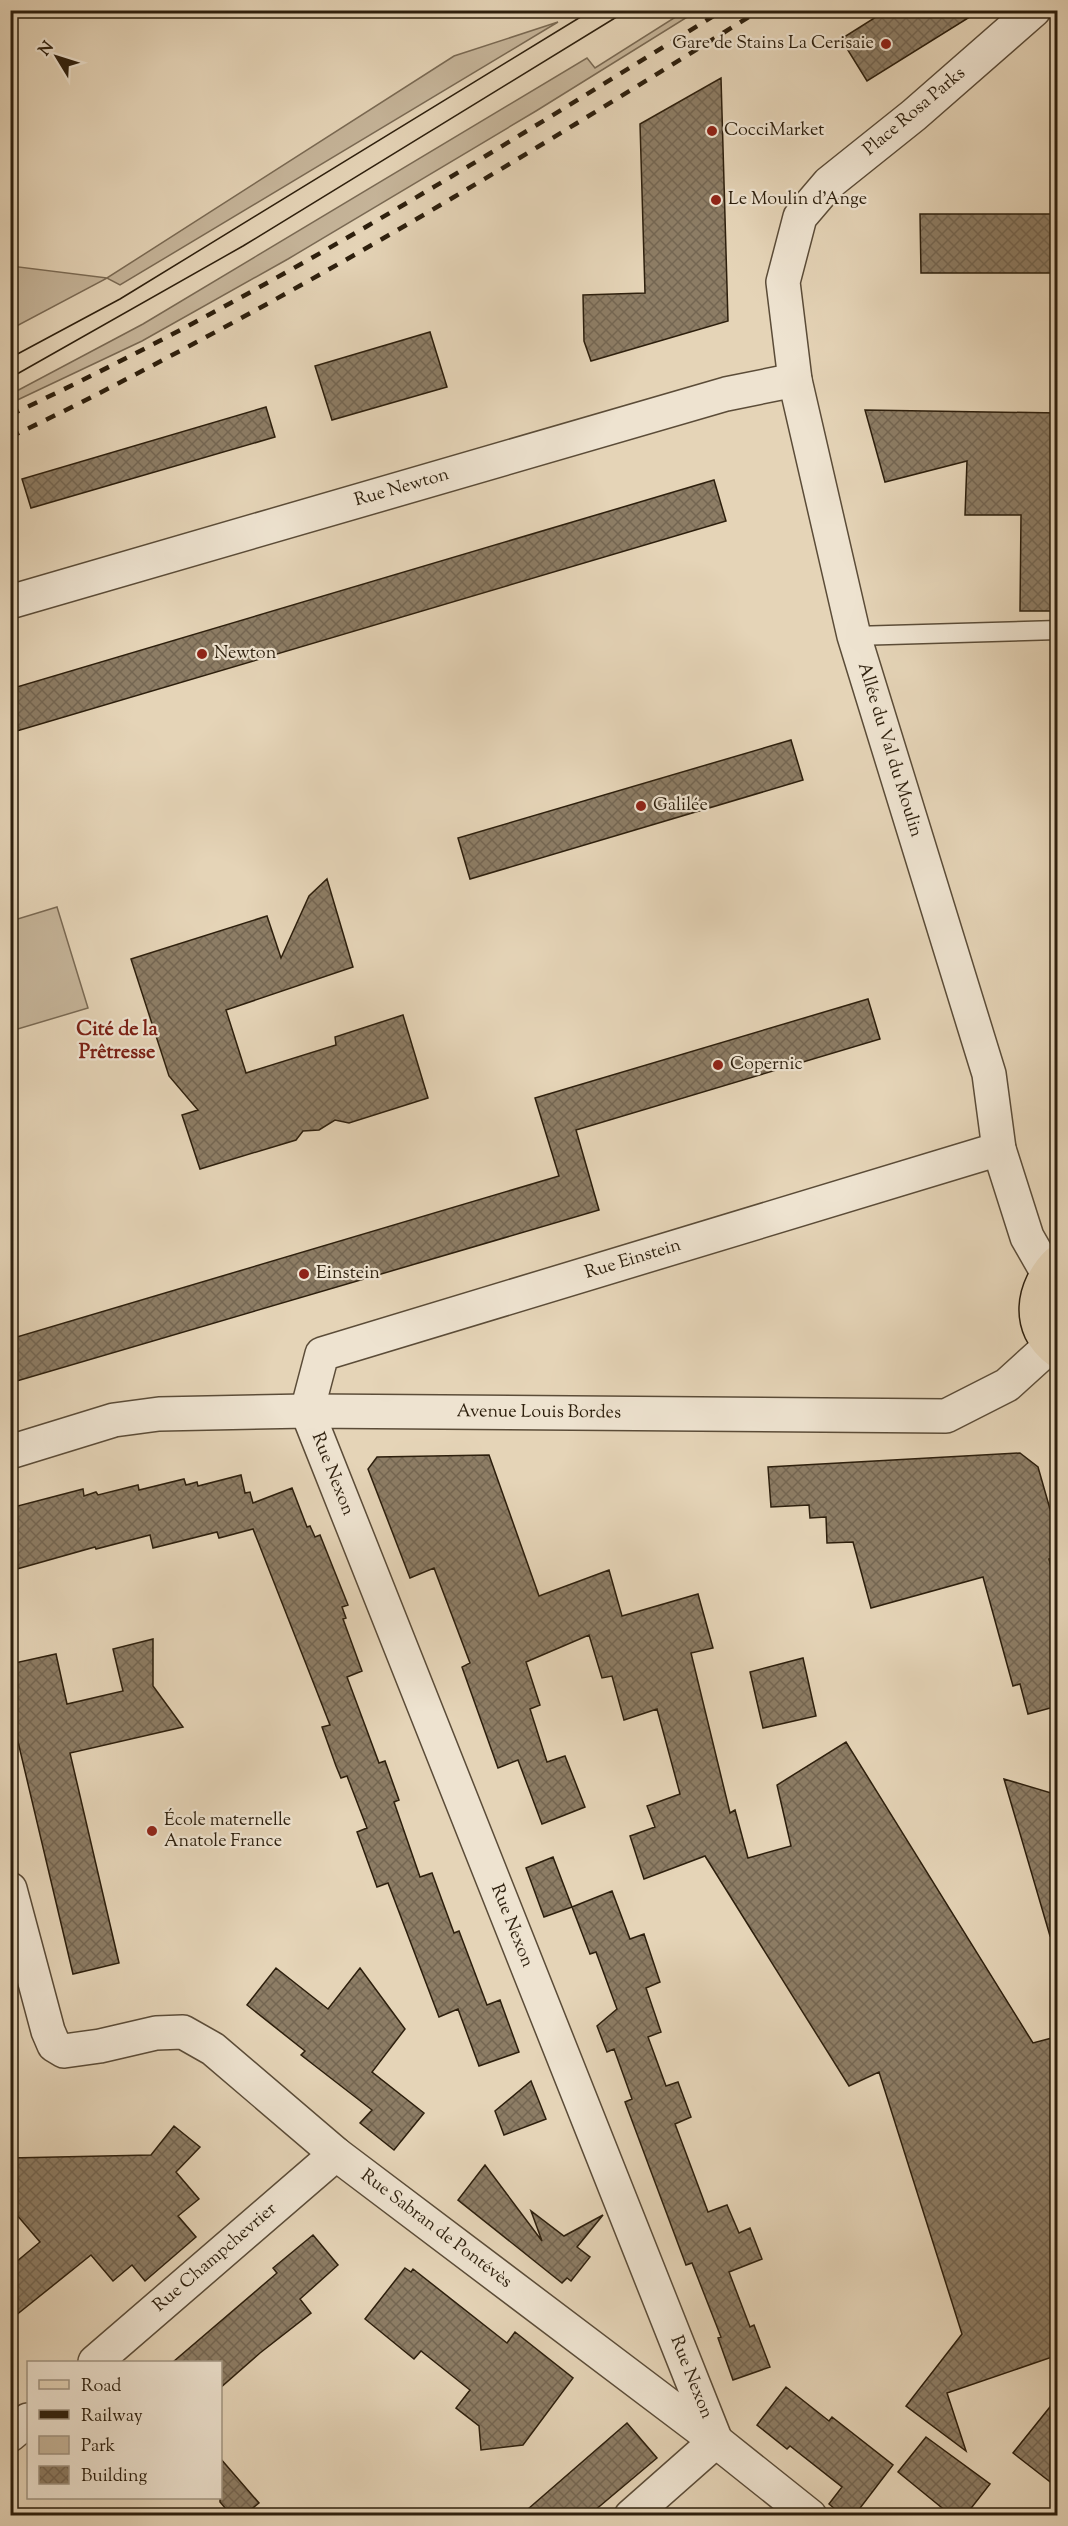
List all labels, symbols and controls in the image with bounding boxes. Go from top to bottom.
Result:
north arrow [27,27,87,87]
place label: Gare de Stains La Cerisaie [672,31,874,57]
text: N [34,37,60,61]
marker: Gare de Stains La Cerisaie [879,37,893,51]
street label: Place Rosa Parks [858,61,972,163]
place label: CocciMarket [724,118,824,144]
marker: CocciMarket [705,124,719,138]
place label: Le Moulin d'Ange [728,187,867,213]
marker: Le Moulin d'Ange [709,193,723,207]
street label: Rue Newton [351,462,453,514]
place label: Newton [214,641,277,667]
marker: Newton [195,647,209,661]
street label: Allée du Val du Moulin [850,660,928,841]
place label: Galilée [653,793,708,819]
marker: Galilée [634,799,648,813]
district label: Cité de la Prêtresse [76,1016,158,1068]
place label: Copernic [730,1052,803,1078]
marker: Copernic [711,1058,725,1072]
street label: Rue Einstein [582,1233,685,1287]
place label: Einstein [316,1261,380,1287]
marker: Einstein [297,1267,311,1281]
street label: Avenue Louis Bordes [456,1399,621,1426]
street label: Rue Nexon [304,1429,360,1520]
place label: École maternelle Anatole France [164,1808,291,1855]
marker: École maternelle Anatole France [145,1824,159,1838]
street label: Rue Nexon [483,1880,540,1972]
street label: Rue Sabran de Pontévès [355,2164,517,2295]
street label: Rue Champchevrier [148,2197,283,2319]
street label: Rue Nexon [663,2332,719,2423]
legend [27,2361,222,2499]
text: Road [81,2374,121,2400]
text: Railway [81,2404,143,2430]
text: Park [81,2434,116,2460]
text: Building [81,2464,147,2490]

